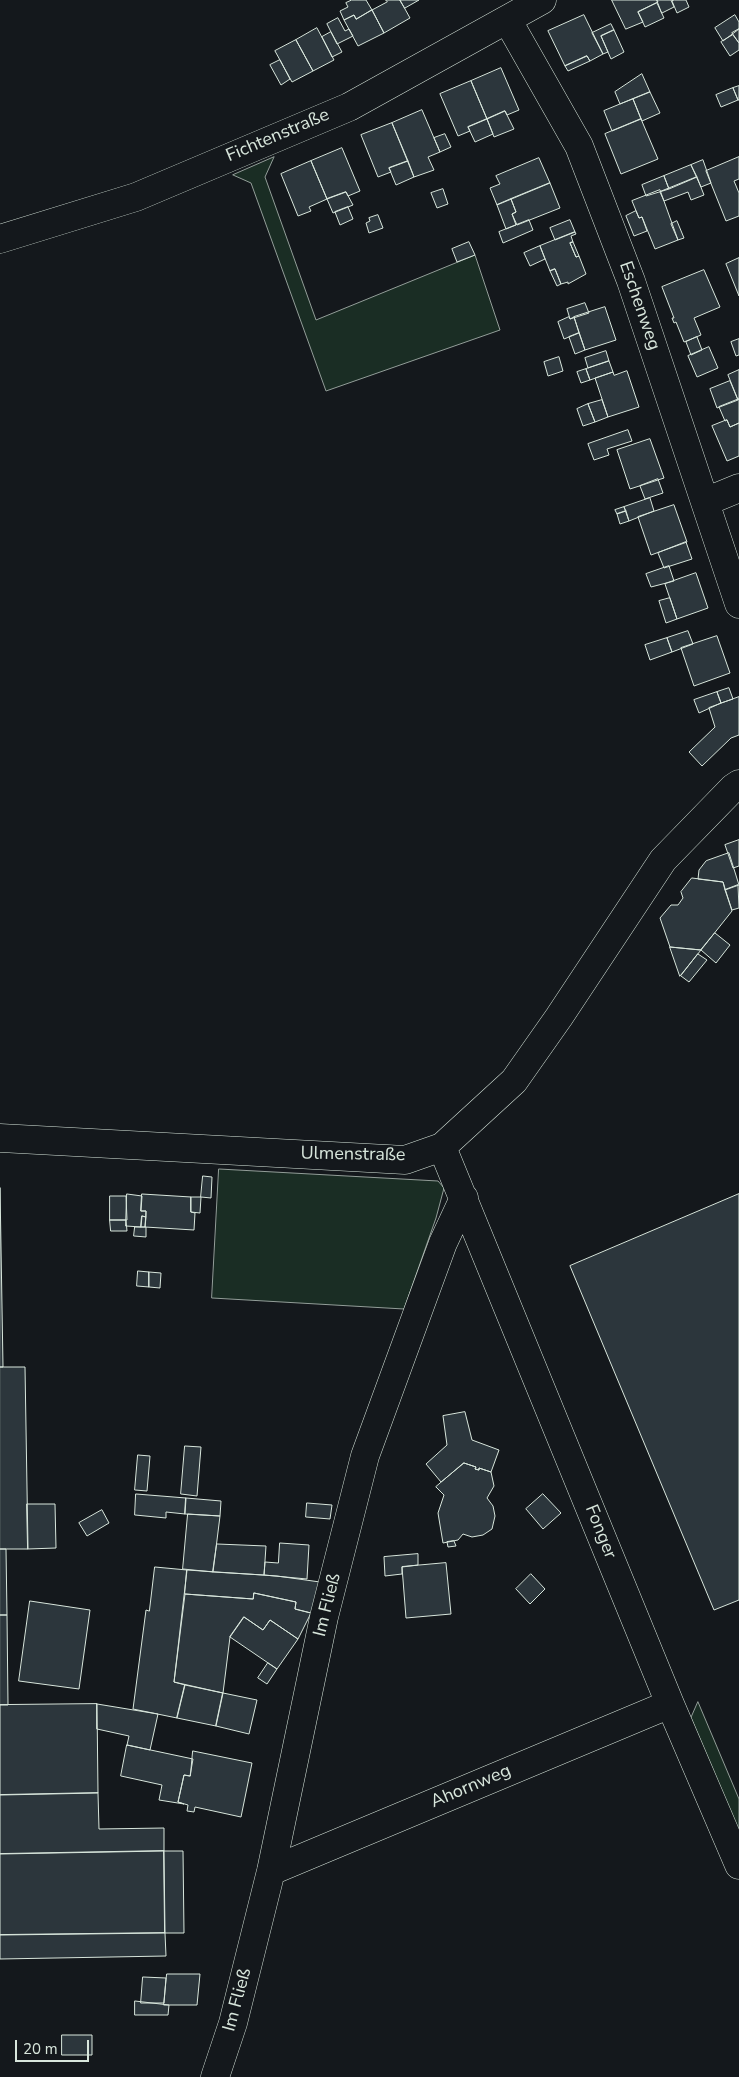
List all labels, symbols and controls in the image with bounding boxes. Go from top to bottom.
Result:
street label: Fichtenstraße [223,105,333,167]
street label: Eschenweg [614,259,664,353]
street label: Ulmenstraße [300,1143,406,1167]
street label: Fonger [579,1502,621,1562]
street label: Im Fließ [310,1571,346,1639]
street label: Ahornweg [428,1760,514,1814]
street label: Im Fließ [219,1966,257,2034]
scale bar [18,2030,91,2062]
text: 20 m [23,2039,58,2059]

